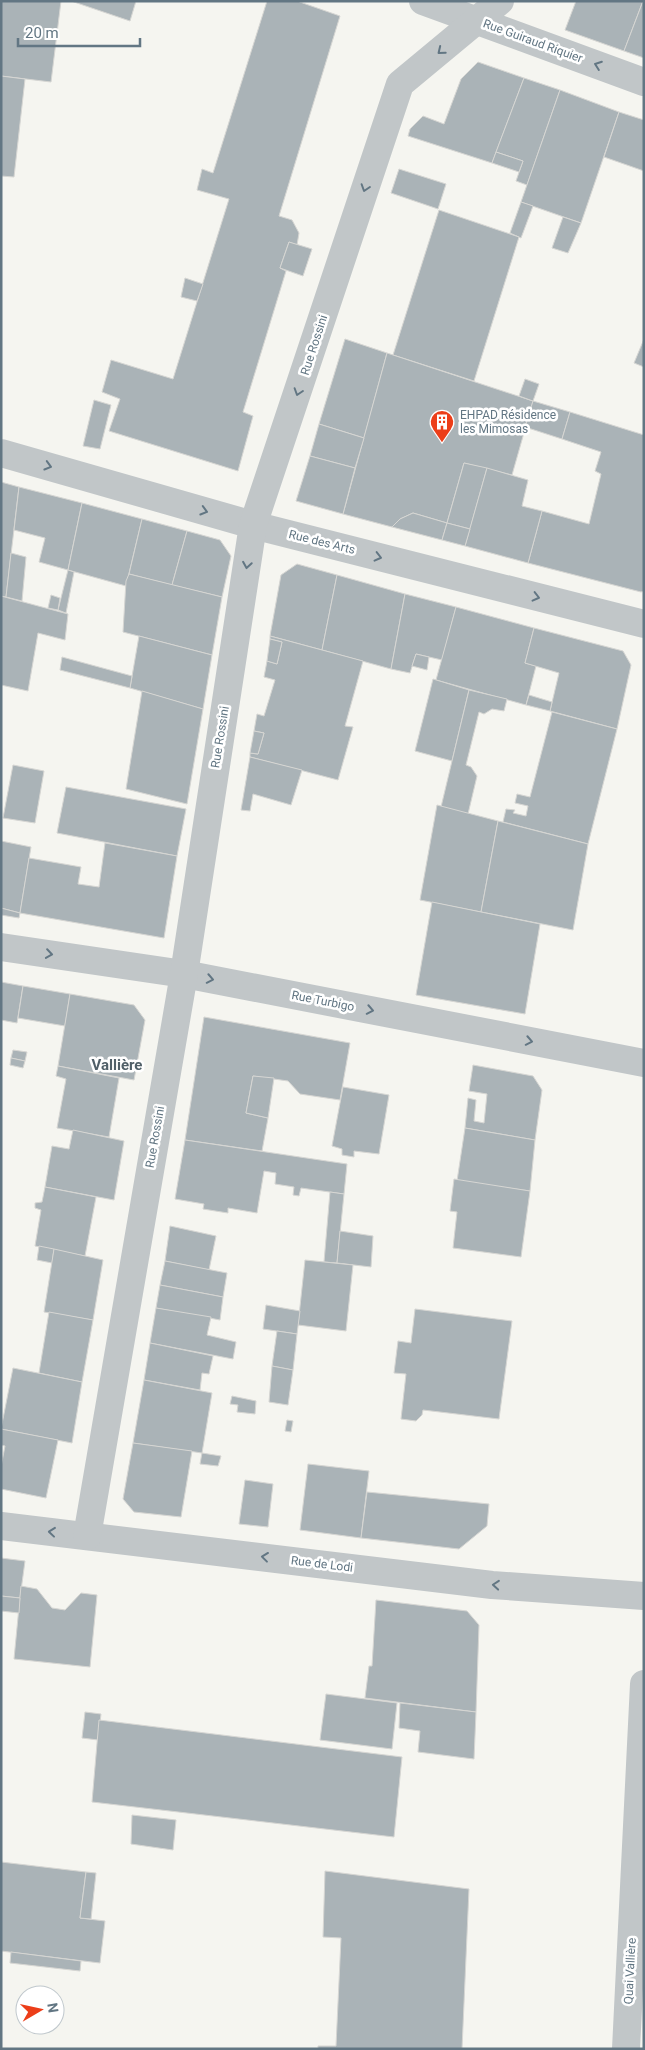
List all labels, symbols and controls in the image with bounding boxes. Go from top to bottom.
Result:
scale bar [18,15,140,47]
street label: Rue Guiraud Riquier [481,16,585,66]
text: 20 m [25,24,59,42]
one-way arrow [438,45,447,53]
one-way arrow [594,61,603,71]
one-way arrow [361,184,371,192]
street label: Rue Rossini [298,313,330,377]
one-way arrow [294,388,304,396]
place label: EHPAD Résidence les Mimosas [460,408,556,436]
building icon: EHPAD Résidence les Mimosas [429,409,455,443]
one-way arrow [44,460,53,471]
one-way arrow [200,505,208,515]
street label: Rue des Arts [287,527,357,557]
one-way arrow [374,551,382,561]
one-way arrow [242,561,253,569]
one-way arrow [531,591,540,602]
street label: Rue Rossini [208,705,232,769]
one-way arrow [46,948,54,959]
one-way arrow [206,973,215,983]
street label: Rue Turbigo [290,988,356,1014]
one-way arrow [365,1004,374,1014]
one-way arrow [525,1035,534,1045]
district label: Vallière [92,1056,142,1074]
street label: Rue Rossini [143,1105,167,1169]
one-way arrow [47,1527,55,1538]
one-way arrow [261,1552,269,1563]
street label: Rue de Lodi [290,1553,354,1575]
one-way arrow [492,1580,500,1591]
street label: Quai Vallière [621,1937,639,2005]
north arrow [15,1985,65,2035]
text: N [44,2002,62,2014]

